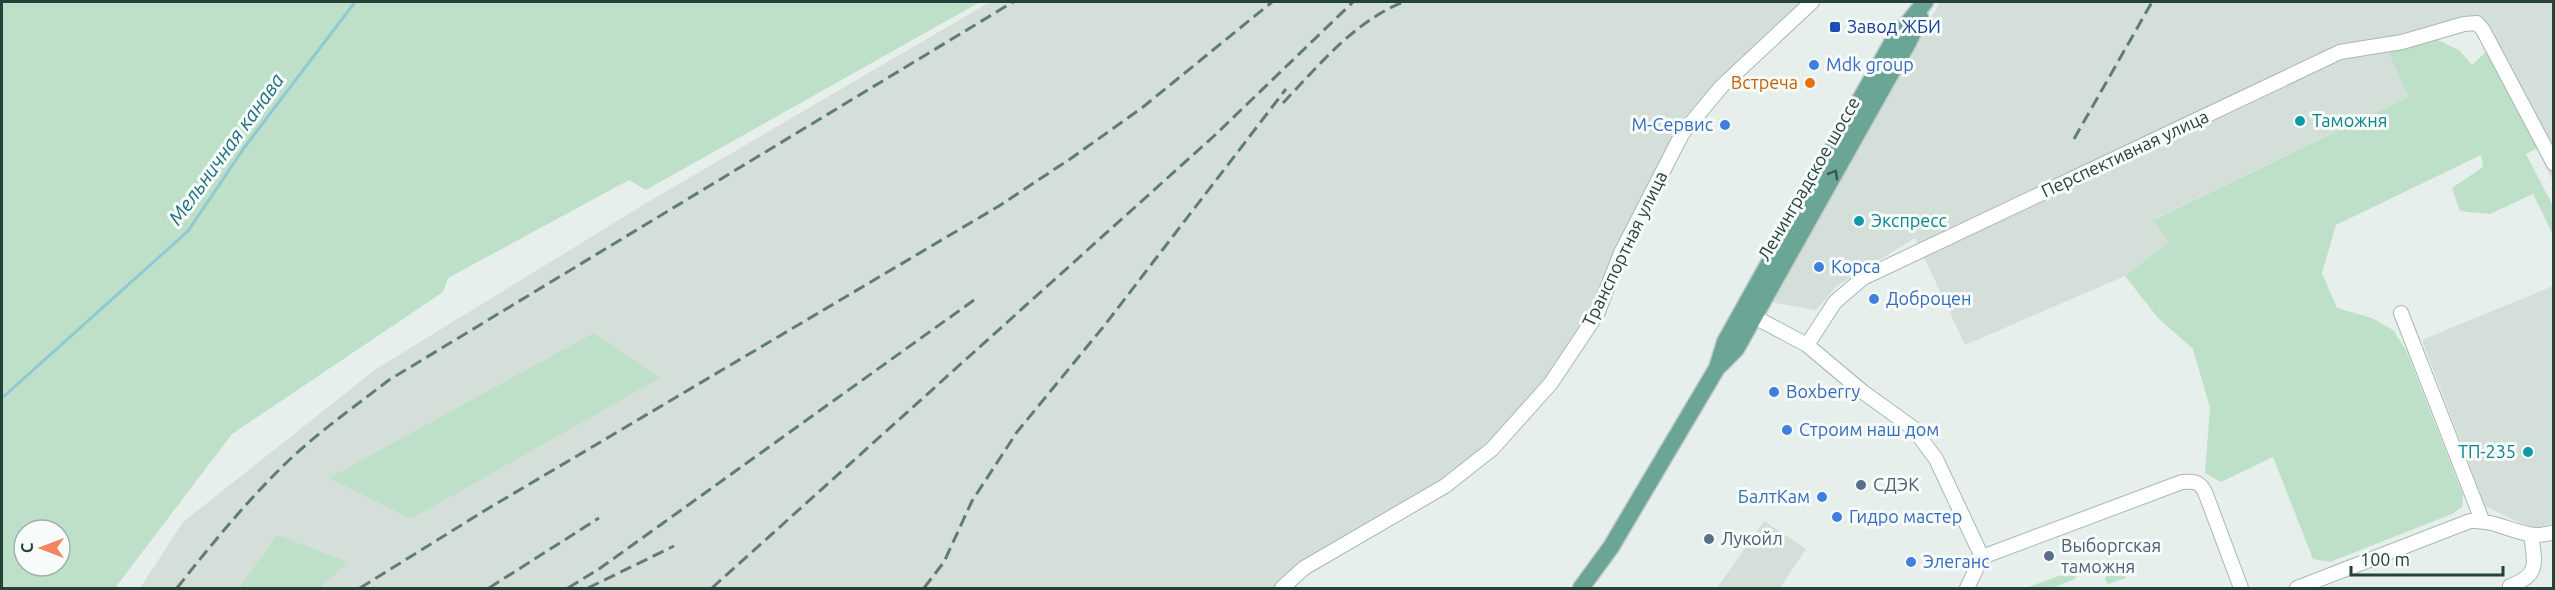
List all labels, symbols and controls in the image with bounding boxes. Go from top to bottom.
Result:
place label: Завод ЖБИ [1847,16,1941,36]
marker: Завод ЖБИ [1828,20,1842,34]
place label: Mdk group [1826,54,1914,74]
marker: Mdk group [1807,58,1821,72]
water label: Мельничная канава [163,69,288,229]
place label: Встреча [1731,72,1798,92]
marker: Встреча [1803,76,1817,90]
street label: Ленинградское шоссе [1753,93,1863,264]
street label: Перспективная улица [2038,106,2211,201]
place label: Таможня [2312,110,2388,130]
place label: М-Сервис [1631,114,1713,134]
marker: Таможня [2293,114,2307,128]
marker: М-Сервис [1718,118,1732,132]
street label: Транспортная улица [1578,168,1670,330]
one-way arrow [1827,170,1839,180]
place label: Экспресс [1871,210,1947,230]
marker: Экспресс [1852,214,1866,228]
place label: Корса [1831,256,1880,276]
marker: Корса [1812,260,1826,274]
place label: Доброцен [1886,288,1972,308]
marker: Доброцен [1867,292,1881,306]
place label: Boxberry [1786,381,1860,401]
marker: Boxberry [1767,385,1781,399]
place label: Строим наш дом [1799,419,1939,439]
marker: Строим наш дом [1780,423,1794,437]
place label: ТП-235 [2458,441,2516,461]
marker: ТП-235 [2521,445,2535,459]
place label: СДЭК [1873,474,1919,494]
marker: СДЭК [1854,478,1868,492]
place label: БалтКам [1738,486,1810,506]
marker: БалтКам [1815,490,1829,504]
place label: Гидро мастер [1849,506,1962,526]
marker: Гидро мастер [1830,510,1844,524]
north arrow [12,518,72,578]
place label: Лукойл [1721,528,1783,548]
marker: Лукойл [1702,532,1716,546]
place label: Выборгская таможня [2061,535,2161,576]
scale bar [2351,539,2502,577]
text: С [18,543,36,553]
marker: Выборгская таможня [2042,549,2056,563]
text: 100 m [2360,549,2410,569]
place label: Элеганс [1923,551,1990,571]
marker: Элеганс [1904,555,1918,569]

